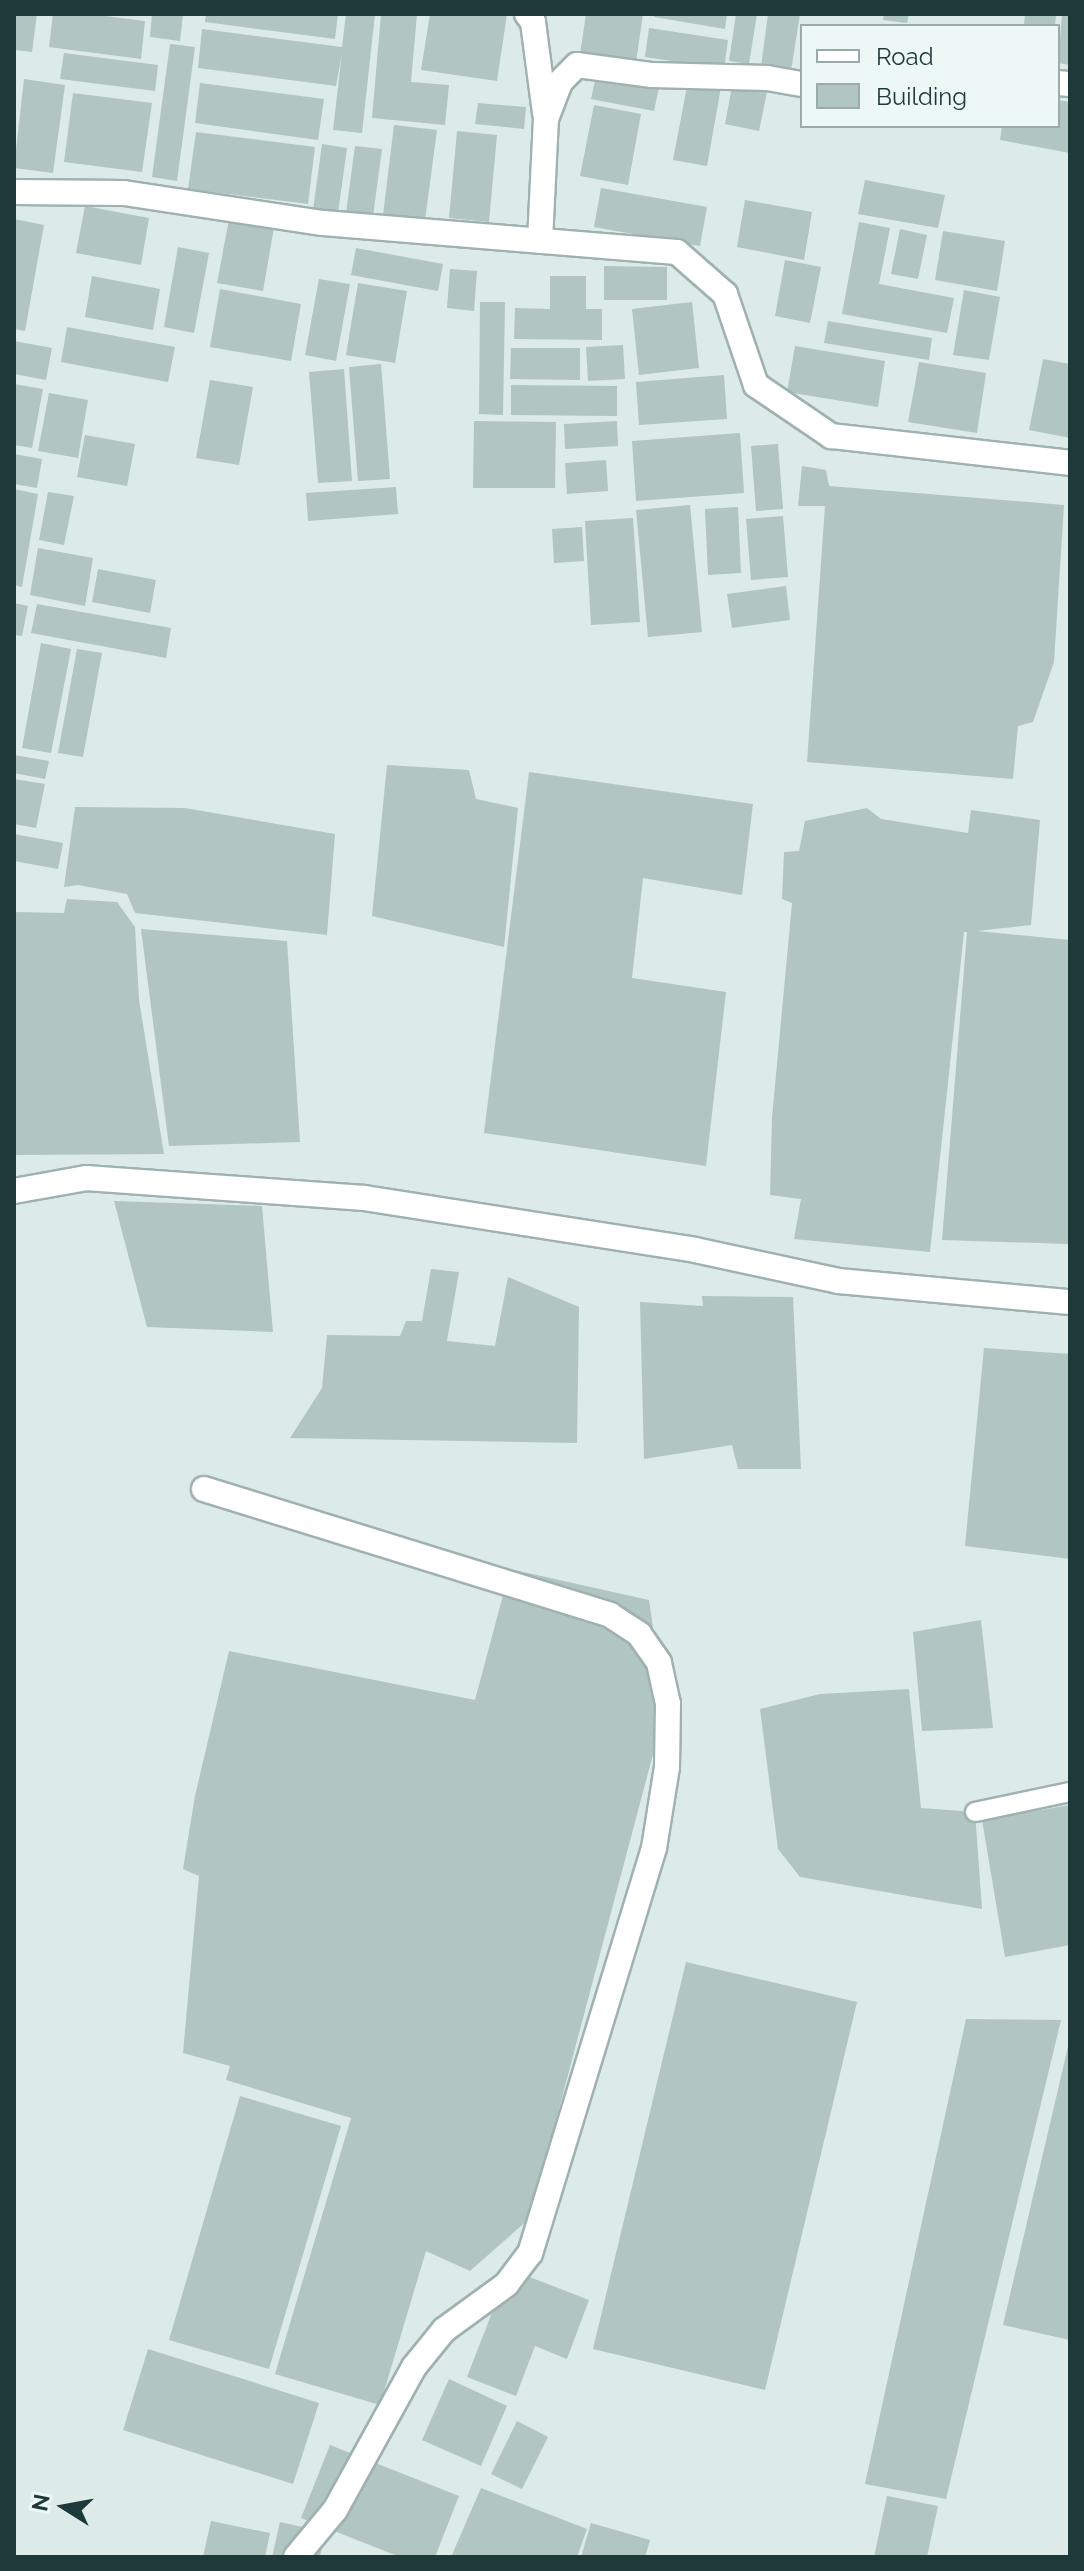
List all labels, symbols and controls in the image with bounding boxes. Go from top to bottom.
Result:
legend [800,24,1060,128]
text: Road [876,42,934,71]
text: Building [876,82,967,111]
north arrow [24,2467,104,2547]
text: N [26,2492,55,2513]

